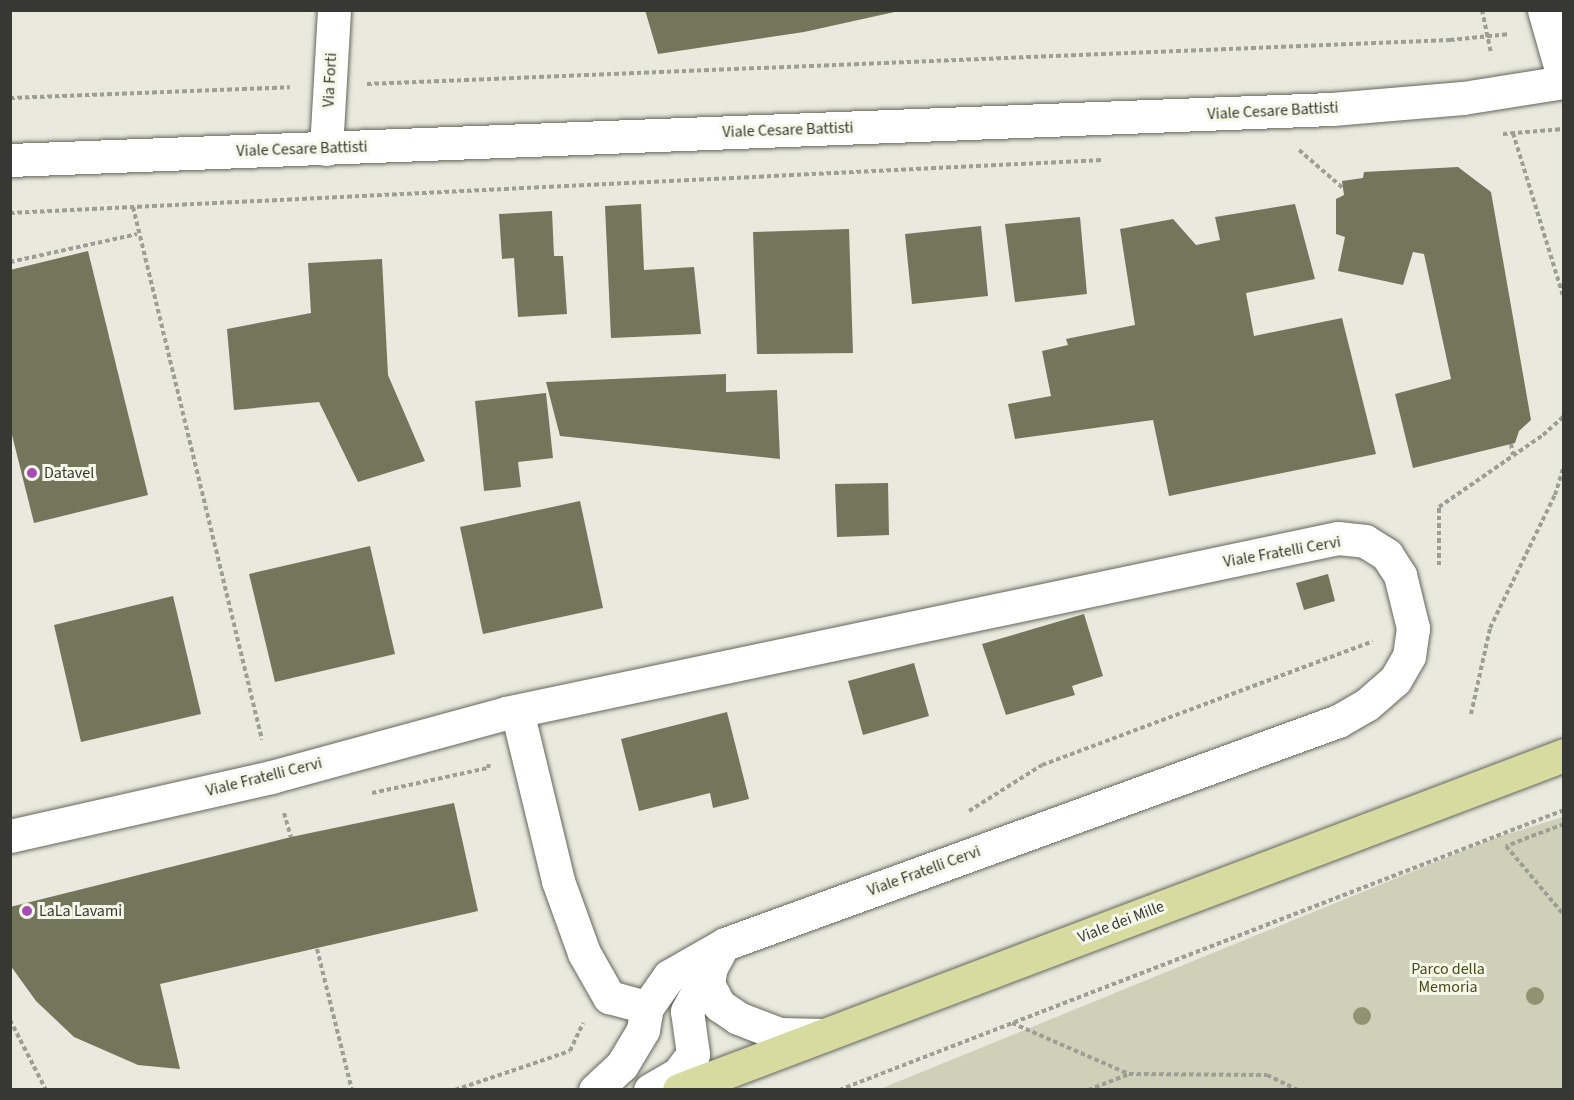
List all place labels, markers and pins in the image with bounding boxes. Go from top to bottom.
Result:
place label: Datavel [44,463,94,483]
marker: Datavel [25,466,39,480]
place label: LaLa Lavami [39,901,122,921]
marker: LaLa Lavami [20,904,34,918]

